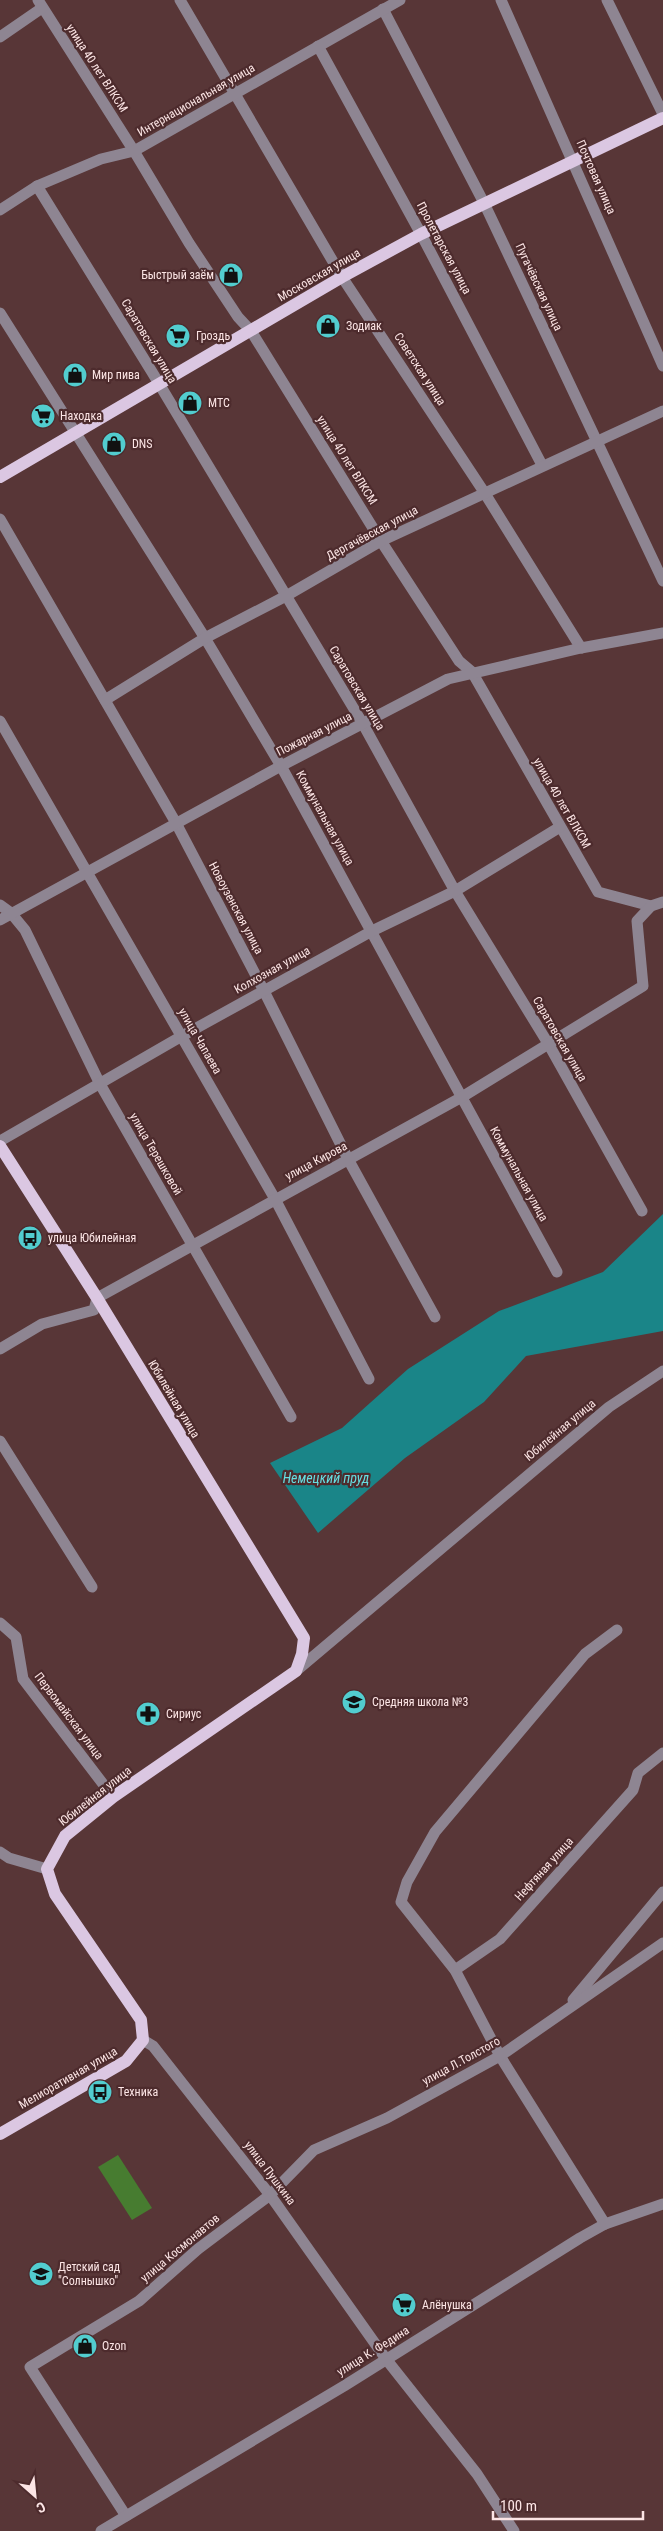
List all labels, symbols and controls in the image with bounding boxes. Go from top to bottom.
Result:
street label: улица 40 лет ВЛКСМ [63,21,131,115]
street label: Интернациональная улица [135,61,257,139]
street label: Почтовая улица [573,138,619,216]
street label: Пролетарская улица [414,200,474,297]
street label: Пугачёвская улица [513,241,565,333]
street label: Московская улица [275,246,363,304]
shop icon: Быстрый заём [218,262,244,288]
place label: Быстрый заём [141,268,214,282]
street label: Саратовская улица [118,296,180,386]
shop icon: Зодиак [315,313,341,339]
place label: Зодиак [346,319,382,333]
supermarket icon: Гроздь [165,323,191,349]
place label: Гроздь [196,329,230,343]
street label: Советская улица [391,330,449,408]
shop icon: Мир пива [62,362,88,388]
place label: Мир пива [92,368,140,382]
shop icon: МТС [177,390,203,416]
place label: МТС [208,396,230,410]
supermarket icon: Находка [30,403,56,429]
place label: Находка [60,409,102,423]
street label: улица 40 лет ВЛКСМ [314,413,380,507]
shop icon: DNS [101,431,127,457]
place label: DNS [132,437,153,451]
street label: Дергачёвская улица [324,503,420,563]
street label: Саратовская улица [326,643,388,733]
street label: Пожарная улица [274,709,354,759]
street label: улица 40 лет ВЛКСМ [530,755,594,851]
street label: Коммунальная улица [293,768,357,868]
street label: Новоузенская улица [206,860,266,957]
street label: Колхозная улица [232,943,313,997]
street label: Саратовская улица [530,994,590,1084]
street label: улица Чапаева [175,1005,225,1077]
street label: улица Терешковой [127,1110,185,1198]
street label: Коммунальная улица [487,1124,551,1224]
street label: улица Кирова [283,1139,350,1183]
bus stop icon: улица Юбилейная [17,1225,43,1251]
place label: улица Юбилейная [48,1231,136,1245]
street label: Юбилейная улица [145,1358,203,1441]
street label: Юбилейная улица [522,1396,599,1464]
water label: Немецкий пруд [283,1470,369,1486]
street label: Первомайская улица [32,1670,106,1762]
school or university icon: Средняя школа №3 [341,1689,367,1715]
place label: Средняя школа №3 [372,1695,468,1709]
pharmacy icon: Сириус [135,1701,161,1727]
place label: Сириус [166,1707,202,1721]
street label: Юбилейная улица [56,1763,134,1829]
street label: Нефтяная улица [512,1834,576,1904]
street label: улица Л.Толстого [420,2034,502,2088]
street label: Мелиоративная улица [16,2044,120,2112]
bus stop icon: Техника [87,2079,113,2105]
place label: Техника [118,2085,159,2099]
street label: улица Пушкина [241,2138,299,2208]
street label: улица Космонавтов [138,2211,222,2285]
place label: Детский сад "Солнышко" [58,2260,121,2288]
school or university icon: Детский сад "Солнышко" [28,2261,54,2287]
supermarket icon: Алёнушка [391,2292,417,2318]
place label: Алёнушка [422,2298,472,2312]
street label: улица К. Федина [334,2323,412,2379]
shop icon: Ozon [72,2333,98,2359]
place label: Ozon [102,2339,126,2353]
north arrow [10,2471,60,2521]
scale bar [493,2488,643,2520]
text: 100 m [500,2497,537,2515]
text: С [34,2499,48,2517]

